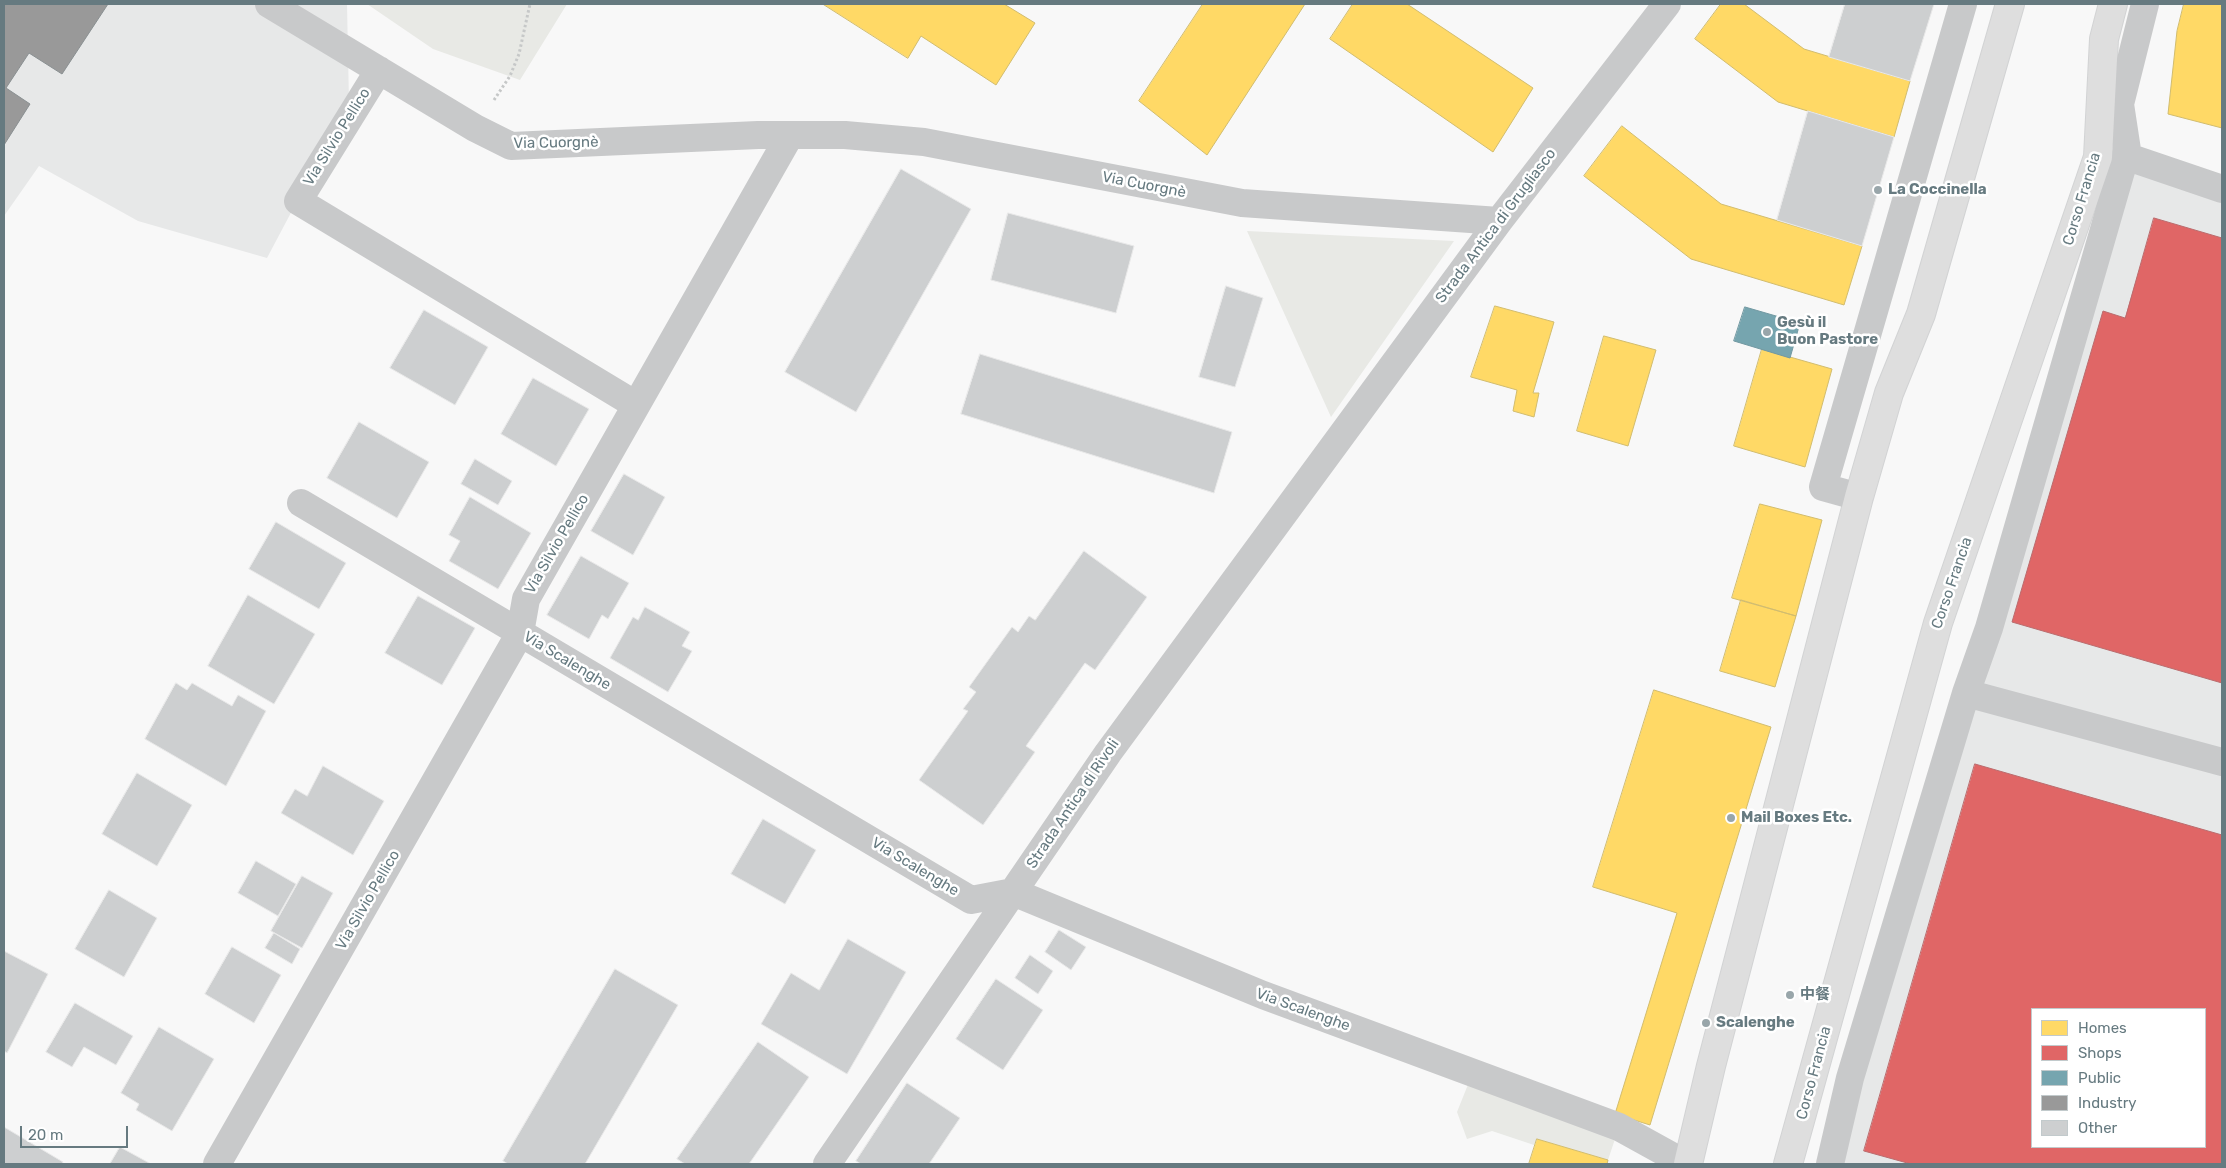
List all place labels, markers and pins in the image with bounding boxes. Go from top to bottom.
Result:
place label: La Coccinella [1888,181,1987,199]
marker: La Coccinella [1872,184,1884,196]
place label: Gesù il Buon Pastore [1777,314,1878,349]
marker: Gesù il Buon Pastore [1761,326,1773,338]
place label: Mail Boxes Etc. [1741,809,1852,827]
marker: Mail Boxes Etc. [1725,812,1737,824]
place label: 中餐 [1800,986,1830,1004]
marker: 中餐 [1784,989,1796,1001]
place label: Scalenghe [1716,1014,1795,1032]
marker: Scalenghe [1700,1017,1712,1029]

